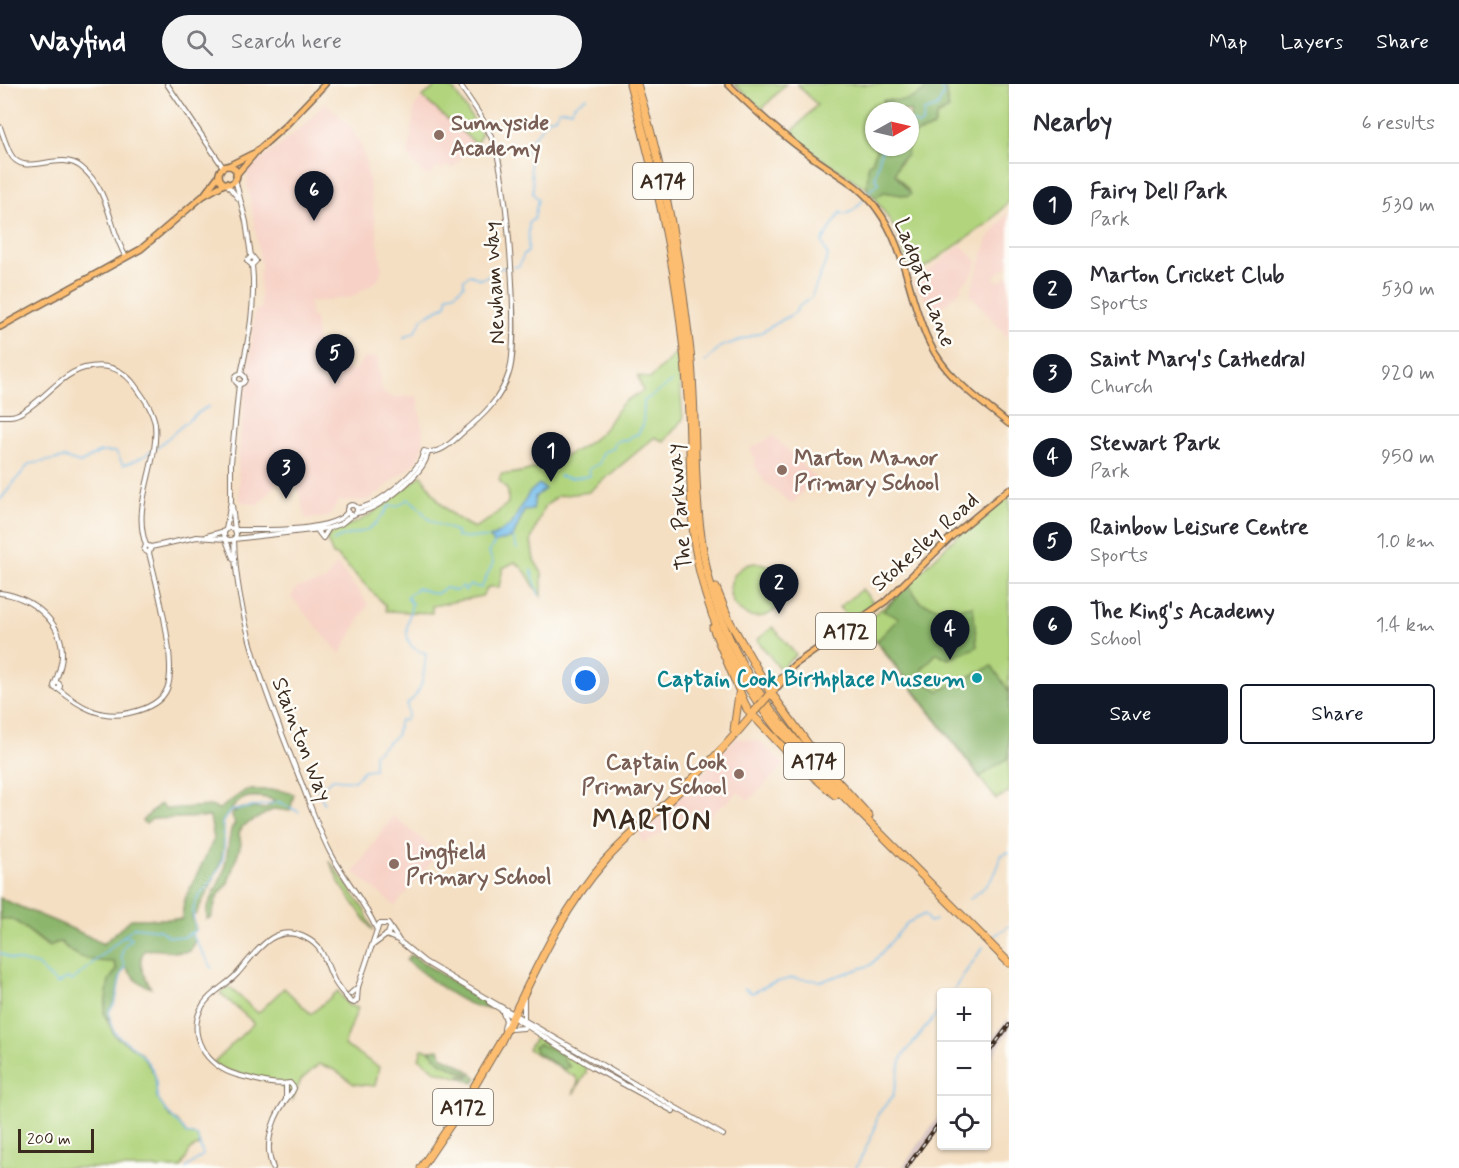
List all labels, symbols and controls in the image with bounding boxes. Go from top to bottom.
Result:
search box [162,15,582,69]
text: Wayfind [30,24,126,61]
icon: search [183,26,216,59]
text: Search here [231,28,342,56]
text: Map [1209,28,1247,56]
text: Layers [1280,28,1343,56]
text: Share [1376,28,1429,56]
north arrow [865,102,919,156]
text: Nearby [1033,106,1112,140]
place label: Sunnyside Academy [451,110,549,164]
text: 6 results [1362,110,1435,137]
marker: Sunnyside Academy [432,128,446,142]
road number: A174 [633,163,693,199]
pin: 6 [294,172,334,221]
text: Fairy Dell Park [1090,178,1227,206]
text: 1 [1048,192,1057,219]
text: 530 m [1381,192,1435,219]
text: Park [1090,206,1130,233]
street label: Ladgate Lane [884,214,962,352]
street label: Newham Way [478,221,512,345]
text: Marton Cricket Club [1090,262,1284,290]
text: 2 [1048,276,1057,303]
text: 530 m [1381,276,1435,303]
text: Sports [1090,290,1148,317]
pin: 5 [316,334,354,384]
text: Saint Mary's Cathedral [1090,346,1305,374]
text: 3 [1048,360,1057,387]
text: 920 m [1381,360,1435,387]
text: Church [1090,374,1153,401]
text: Stewart Park [1090,430,1220,458]
pin: 1 [532,432,570,482]
street label: The Parkway [661,442,699,571]
text: 4 [1047,444,1058,471]
text: 950 m [1381,444,1435,471]
place label: Marton Manor Primary School [794,445,939,498]
pin: 3 [266,450,306,499]
text: Park [1090,458,1130,485]
marker: Marton Manor Primary School [775,463,789,477]
street label: Stokesley Road [866,487,985,598]
text: Rainbow Leisure Centre [1090,514,1309,542]
text: 5 [1047,528,1059,555]
text: 1.0 km [1376,528,1435,555]
text: Sports [1090,542,1148,569]
pin: 2 [760,564,798,614]
text: The King's Academy [1090,598,1275,626]
pin: 4 [930,610,970,660]
text: 6 [1047,612,1058,639]
text: 1.4 km [1376,612,1435,639]
road number: A172 [816,613,876,649]
text: School [1090,626,1142,653]
your location [571,666,600,695]
place label: Captain Cook Birthplace Museum [657,666,965,694]
marker: Captain Cook Birthplace Museum [970,671,984,685]
street label: Stainton Way [265,674,338,806]
button: Save [1033,684,1228,744]
button: Share [1240,684,1435,744]
road number: A174 [784,743,844,779]
place label: Captain Cook Primary School [582,749,727,802]
marker: Captain Cook Primary School [732,767,746,781]
district label: MARTON [592,803,712,840]
place label: Lingfield Primary School [406,839,551,892]
marker: Lingfield Primary School [387,857,401,871]
map controls [937,988,991,1150]
button: + [937,988,991,1042]
button: − [937,1042,991,1096]
road number: A172 [433,1089,493,1125]
button: locate [937,1096,991,1150]
scale bar [18,1126,94,1154]
text: 200 m [27,1129,71,1150]

